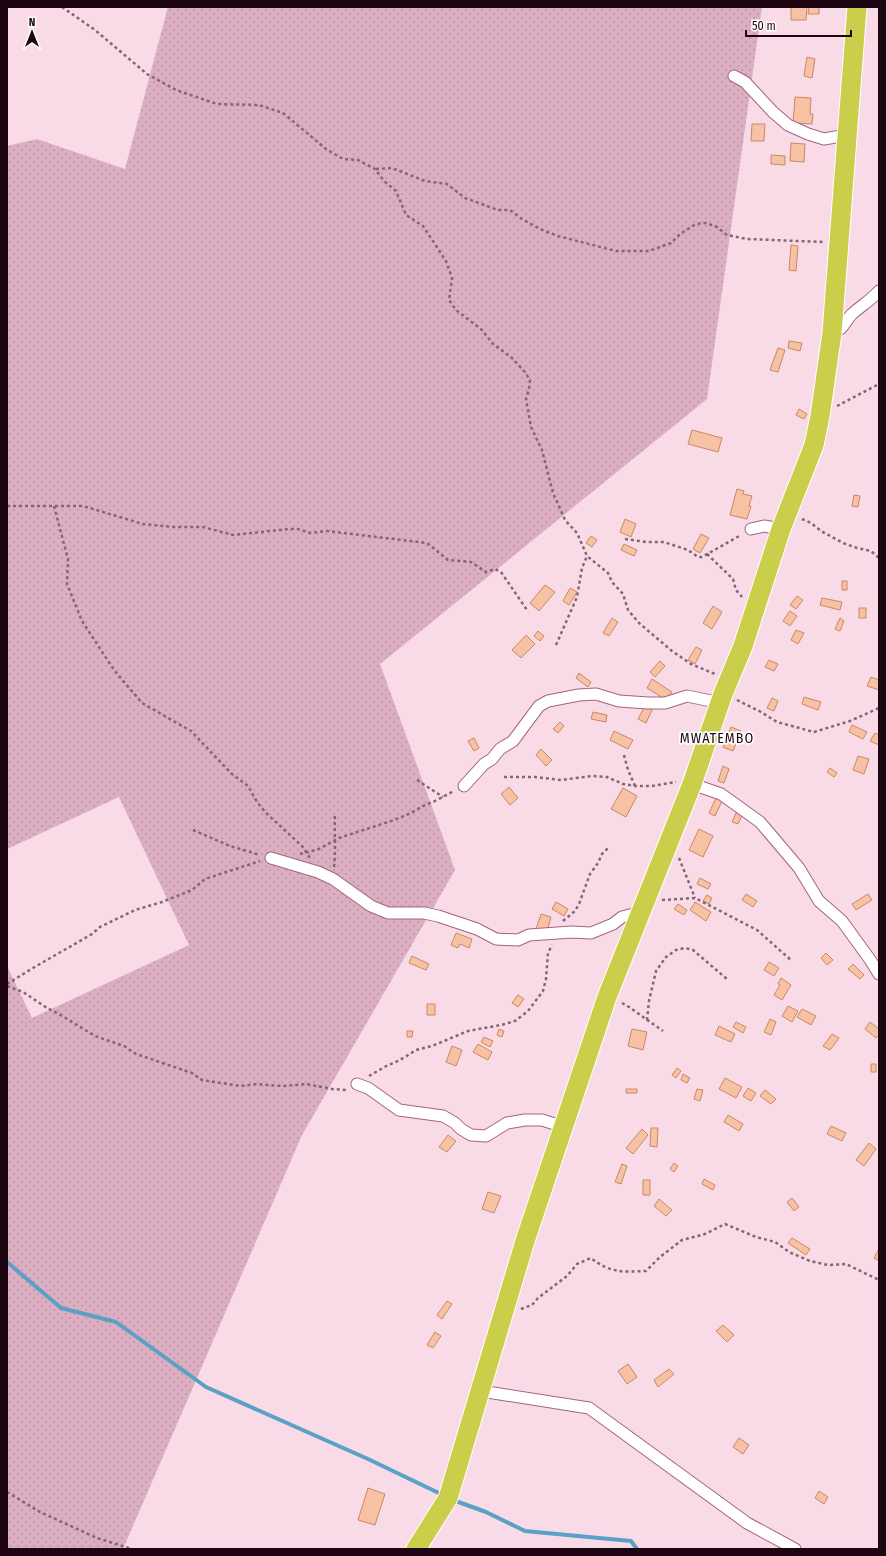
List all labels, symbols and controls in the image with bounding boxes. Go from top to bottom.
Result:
north arrow [12,12,52,52]
scale bar [746,12,851,38]
text: N [29,16,35,29]
text: 50 m [752,19,776,33]
district label: MWATEMBO [680,730,754,747]

